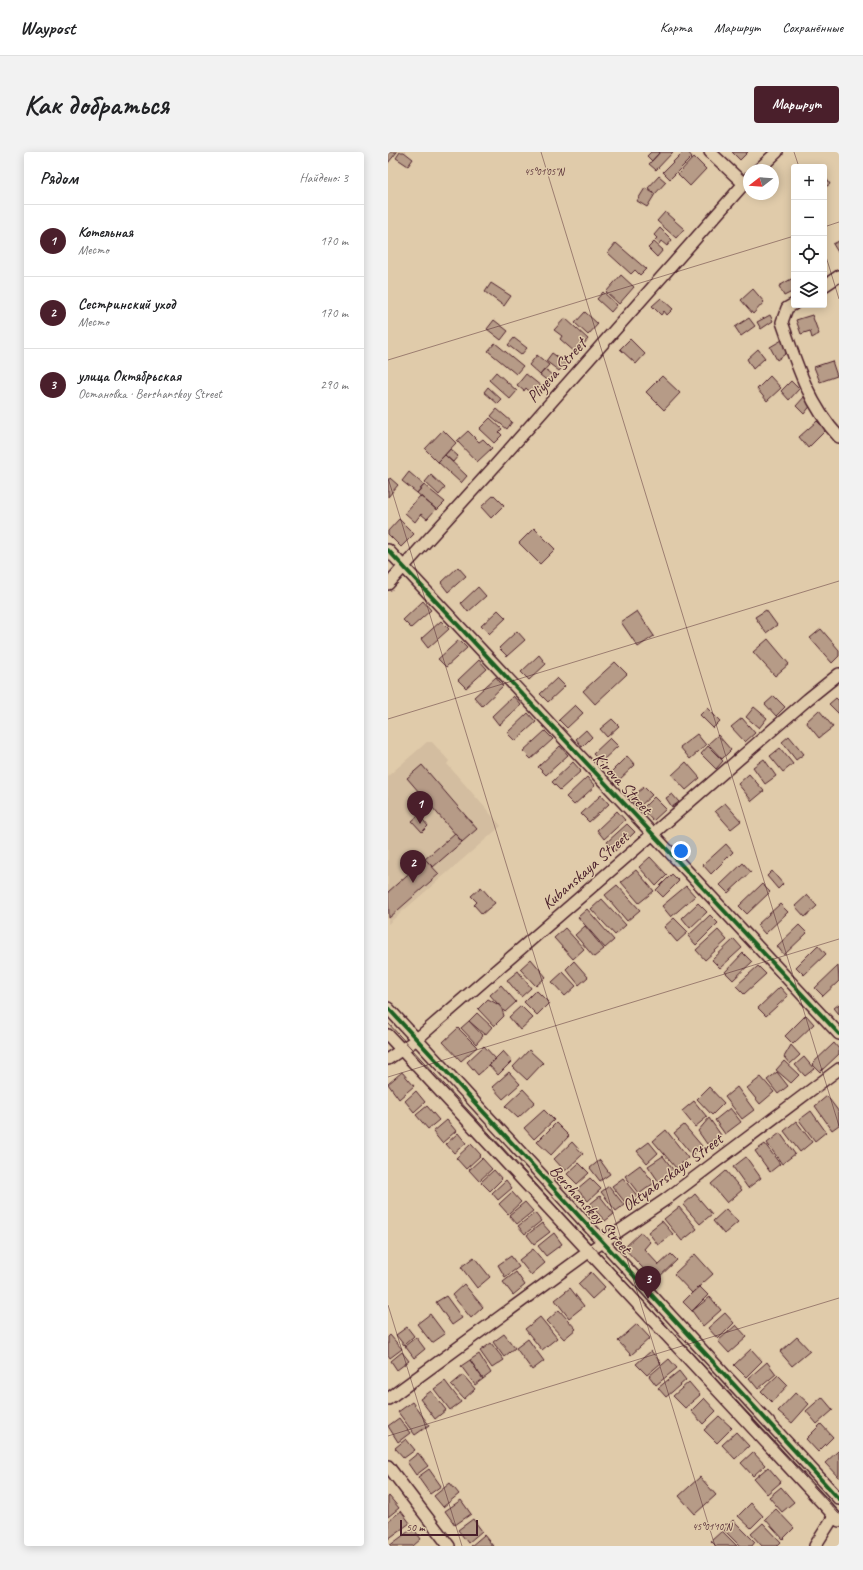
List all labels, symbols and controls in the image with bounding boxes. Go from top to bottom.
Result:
text: Waypost [20,16,75,40]
text: Карта [660,19,692,36]
text: Маршрут [714,19,760,36]
text: Сохранённые [782,19,843,36]
button: Маршрут [754,86,839,123]
text: Как добраться [24,87,169,122]
north arrow [743,164,779,200]
map controls [791,164,827,308]
button: + [791,164,827,200]
text: 45°01'05"N [524,165,566,178]
text: Рядом [40,168,78,189]
text: Найдено: 3 [300,170,348,186]
button: − [791,200,827,236]
text: Котельная [78,223,133,242]
text: 1 [50,233,56,249]
text: 170 m [320,233,348,249]
button: locate [791,236,827,272]
text: Место [78,242,109,258]
button: layers [791,272,827,308]
text: Сестринский уход [78,295,176,314]
text: 2 [50,305,56,321]
text: 170 m [320,305,348,321]
text: Место [78,314,109,330]
street label: Pliyeva Street [522,332,592,407]
text: улица Октябрьская [78,367,181,386]
text: 3 [50,377,56,393]
text: 290 m [320,377,348,393]
text: Остановка · Bershanskoy Street [78,386,222,402]
street label: Kirova Street [589,748,658,821]
pin: 1 [407,791,433,824]
street label: Kubanskaya Street [538,825,635,914]
your location [671,841,691,861]
pin: 2 [400,850,426,883]
street label: Oktyabrskaya Street [618,1127,729,1216]
street label: Bershanskoy Street [545,1160,638,1260]
pin: 3 [635,1266,661,1299]
scale bar [400,1518,478,1537]
text: 50 m [406,1520,425,1534]
text: 45°01'10"N [692,1520,734,1533]

